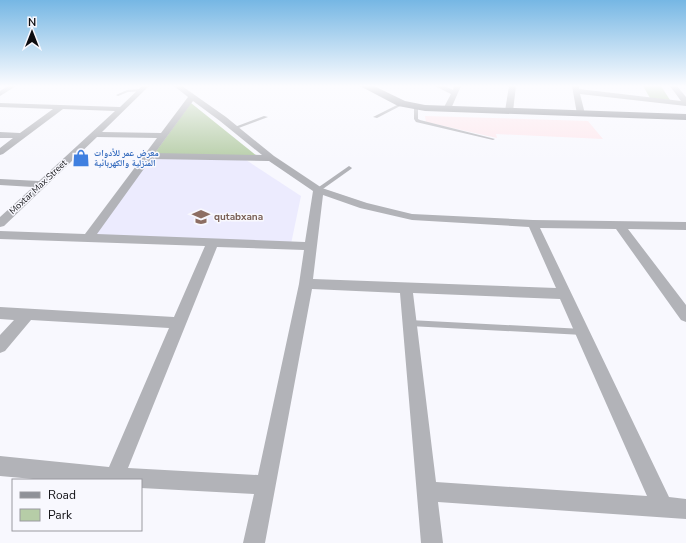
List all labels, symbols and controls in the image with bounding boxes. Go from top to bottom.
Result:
north arrow [12,12,52,52]
text: N [28,15,36,30]
place label: معرض عمر للأدوات المنزلية والكهربائية [94,147,159,169]
shop icon: معرض عمر للأدوات المنزلية والكهربائية [71,148,91,168]
street label: Moxtar Max Street [7,157,70,217]
school or university icon: qutabxana [191,207,211,227]
place label: qutabxana [214,210,263,224]
legend [12,479,142,531]
text: Road [48,487,76,503]
text: Park [48,507,73,523]

